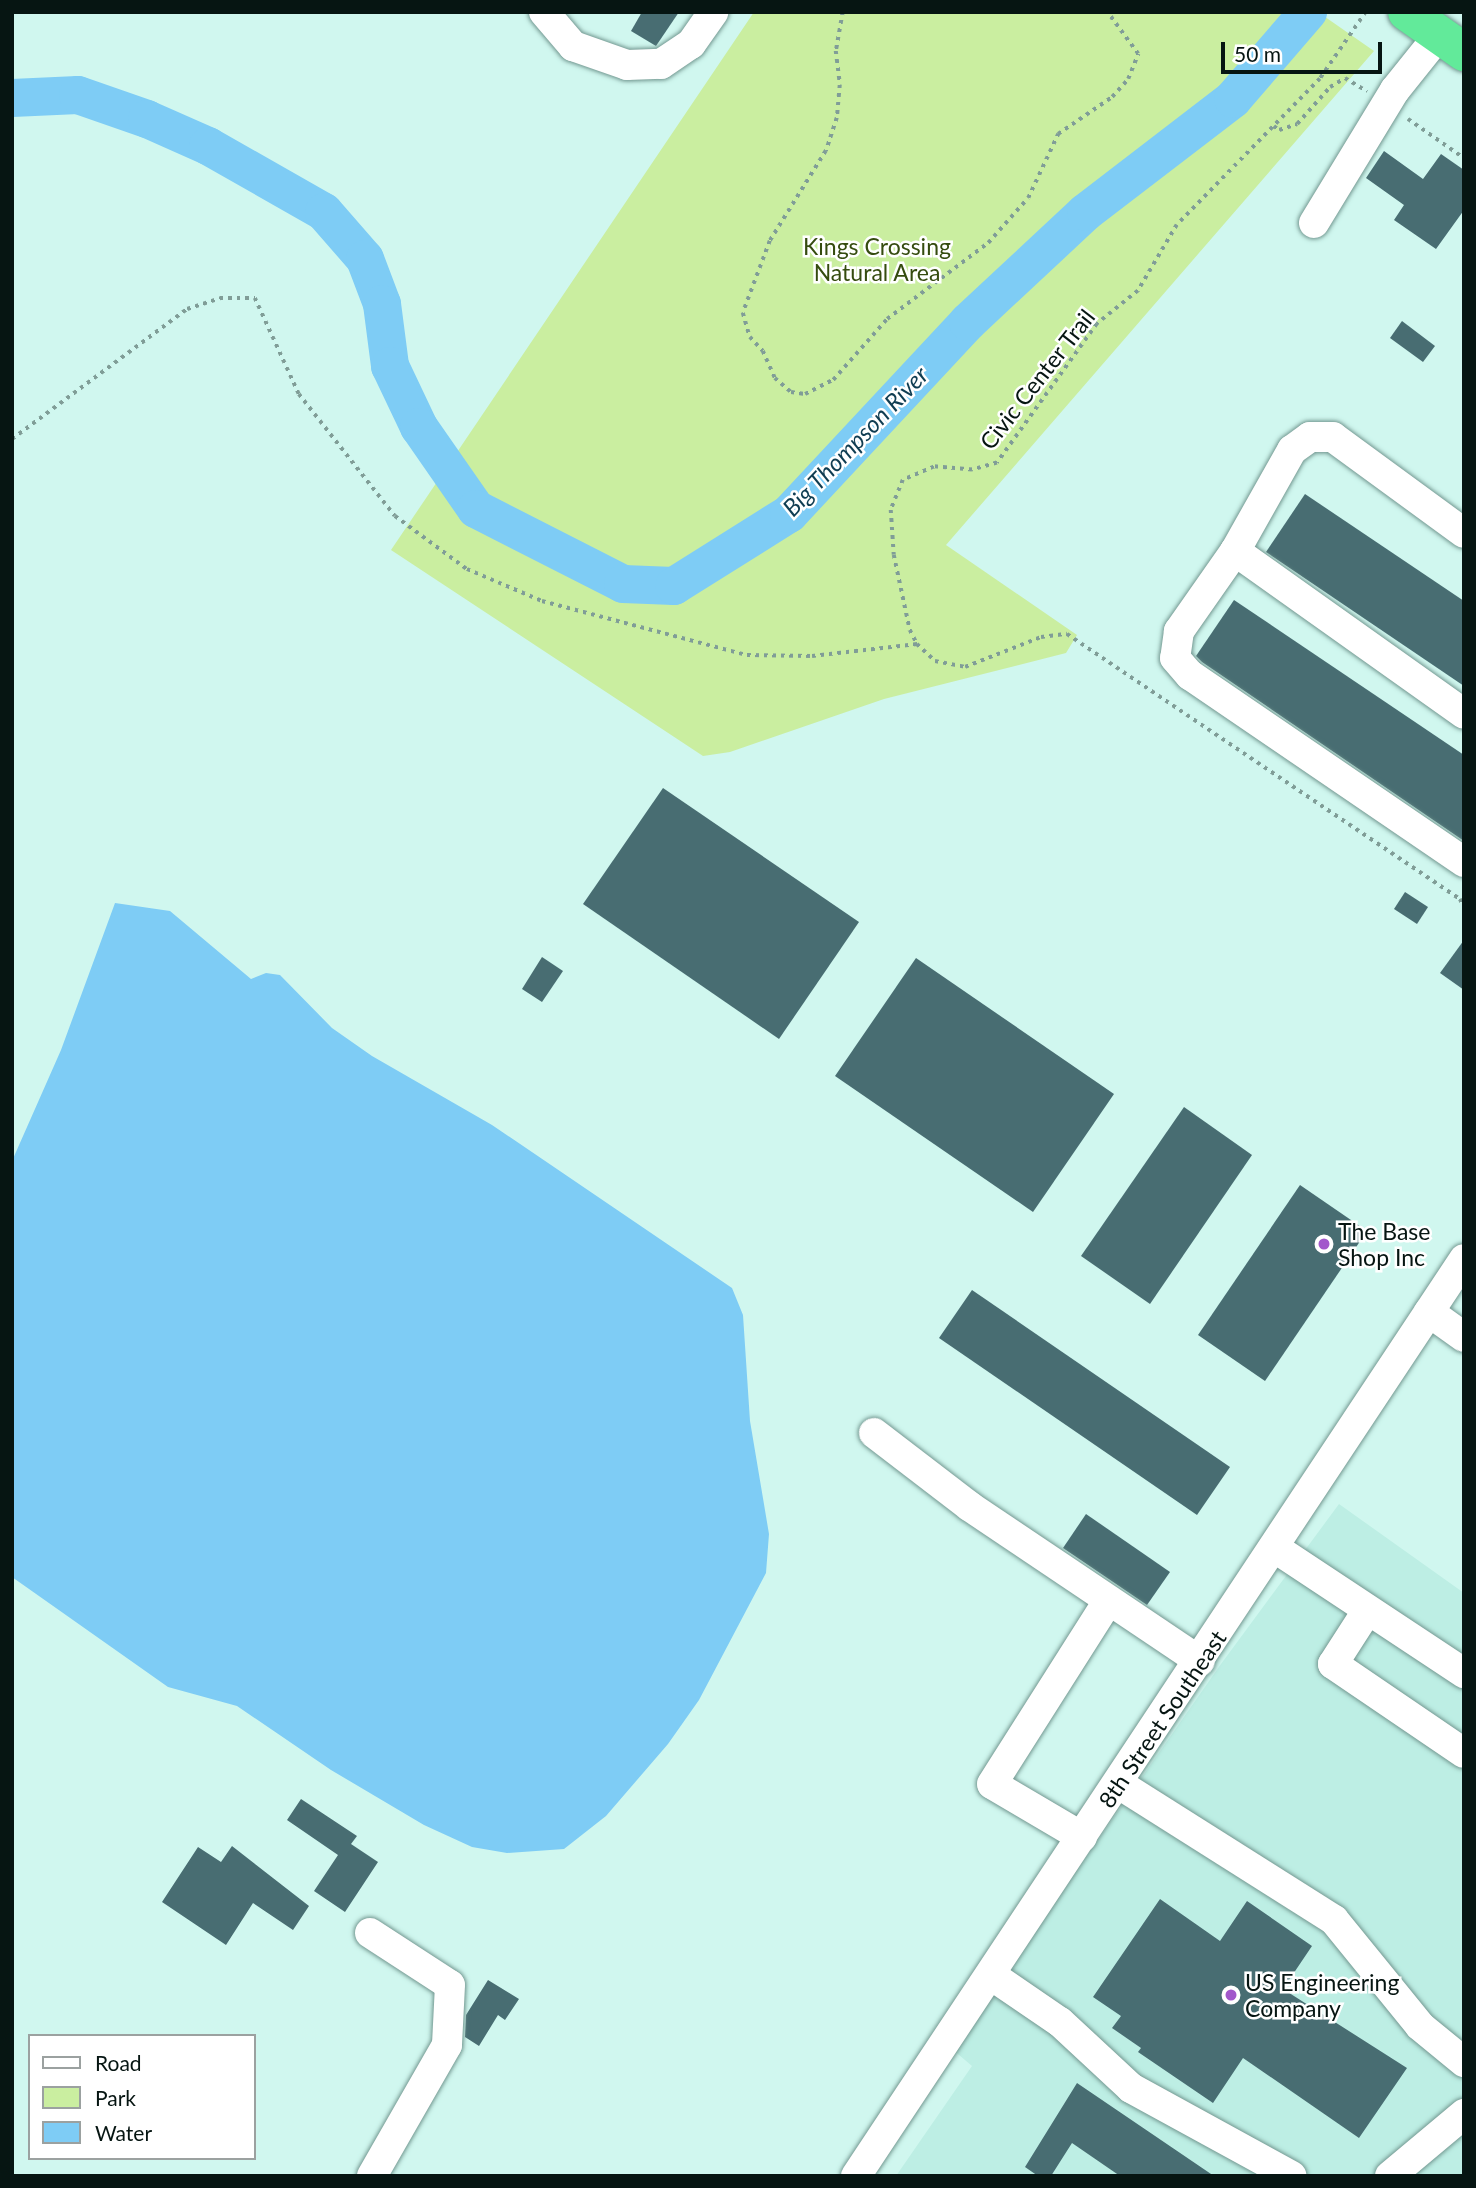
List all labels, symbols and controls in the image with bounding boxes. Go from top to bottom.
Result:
scale bar [1224,28,1385,72]
text: 50 m [1234,41,1281,66]
park label: Kings Crossing Natural Area [803,232,951,286]
street label: Civic Center Trail [973,303,1101,455]
water label: Big Thompson River [776,360,934,522]
place label: The Base Shop Inc [1338,1217,1430,1271]
marker: The Base Shop Inc [1316,1236,1332,1252]
street label: 8th Street Southeast [1092,1625,1232,1813]
place label: US Engineering Company [1245,1968,1399,2022]
marker: US Engineering Company [1223,1987,1239,2003]
legend [28,2034,256,2160]
text: Road [95,2050,142,2075]
text: Park [95,2085,136,2110]
text: Water [95,2120,152,2145]

